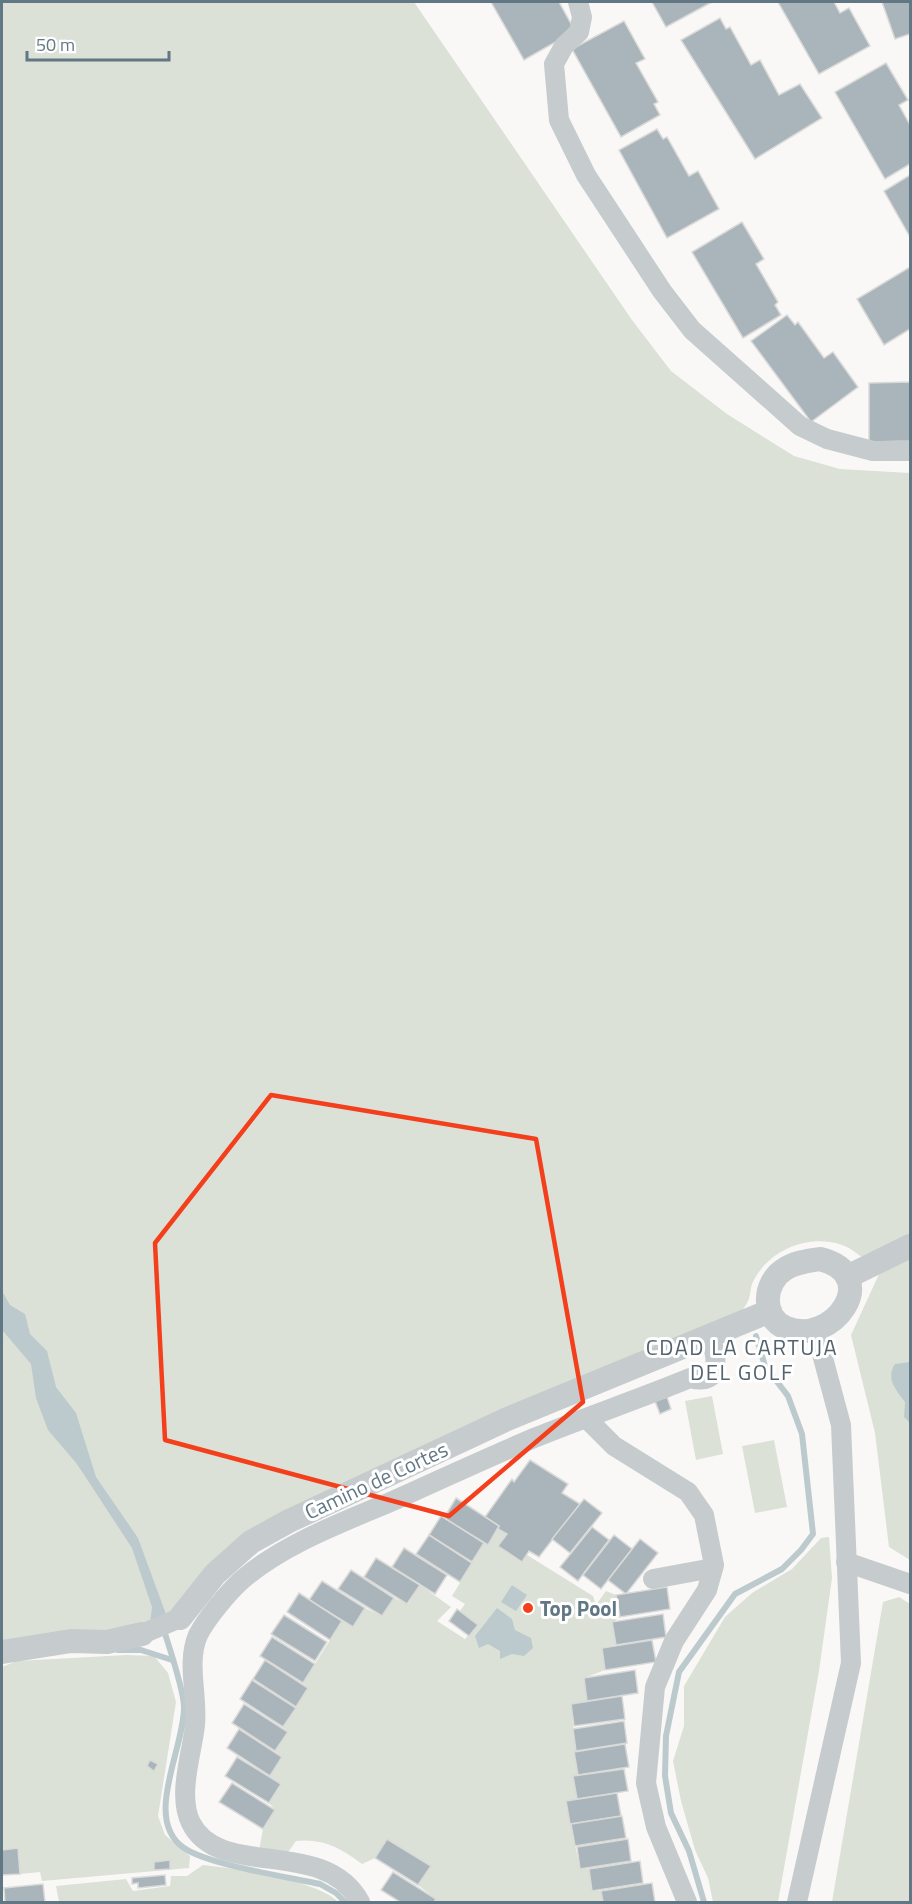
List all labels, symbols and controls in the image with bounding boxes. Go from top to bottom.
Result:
scale bar [27,24,170,62]
text: 50 m [36,31,75,58]
district label: CDAD LA CARTUJA DEL GOLF [646,1330,838,1389]
street label: Camino de Cortes [299,1433,453,1527]
place label: Top Pool [540,1592,617,1624]
marker: Top Pool [521,1601,535,1615]

